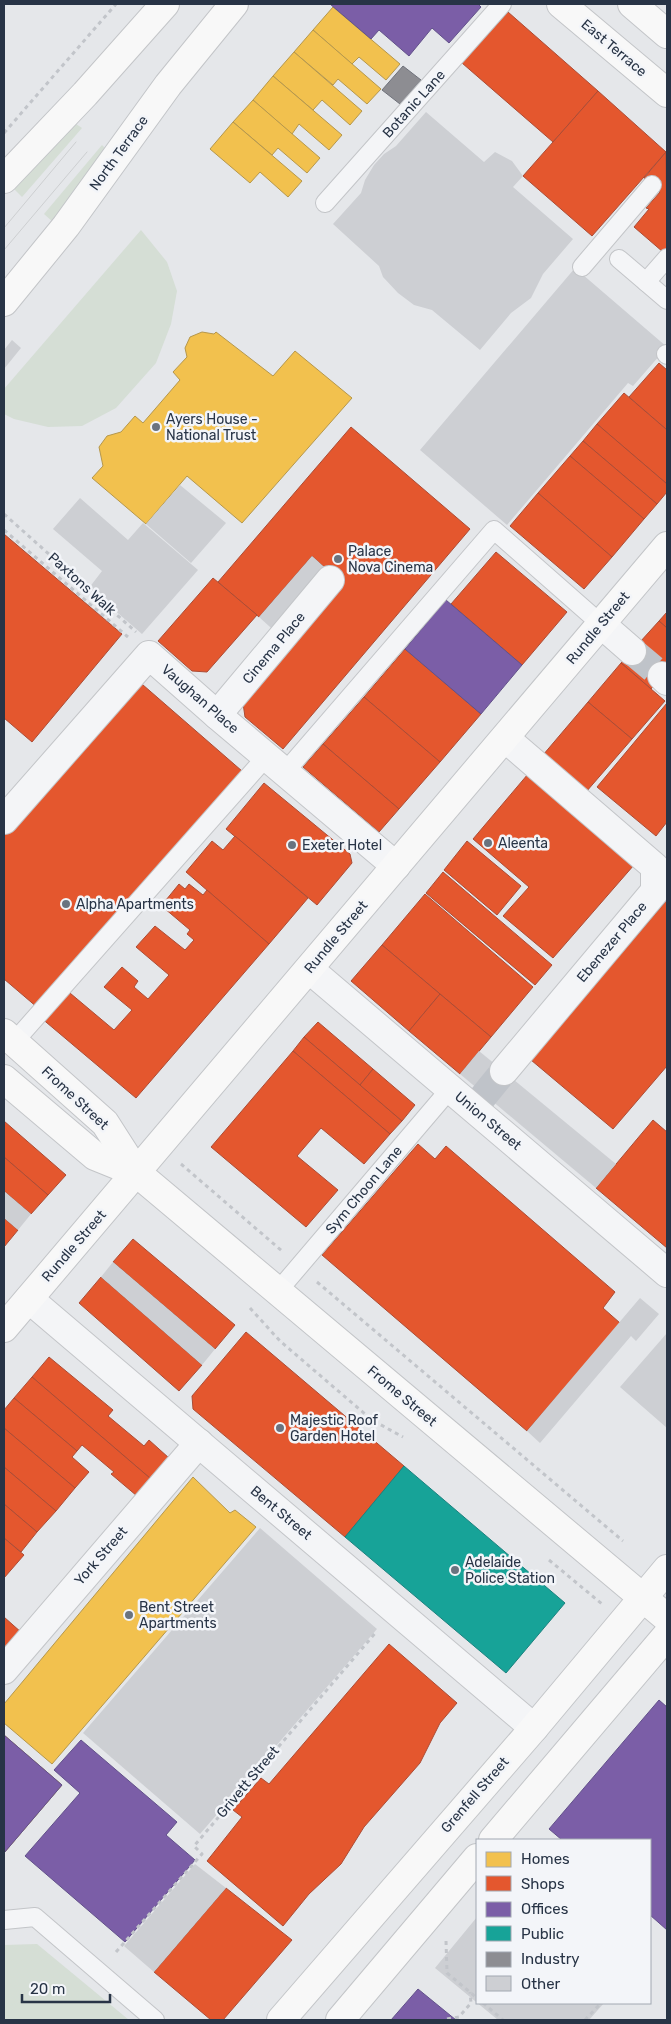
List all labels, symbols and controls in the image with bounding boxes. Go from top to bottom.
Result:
street label: East Terrace [578,16,650,80]
street label: Botanic Lane [379,66,449,141]
street label: North Terrace [86,112,152,194]
place label: Ayers House - National Trust [166,411,258,444]
marker: Ayers House - National Trust [150,421,162,433]
place label: Palace Nova Cinema [348,543,433,576]
street label: Paxtons Walk [44,549,120,620]
marker: Palace Nova Cinema [332,553,344,565]
street label: Rundle Street [563,588,634,668]
street label: Cinema Place [239,609,309,687]
street label: Vaughan Place [158,661,242,737]
place label: Aleenta [498,835,548,852]
place label: Exeter Hotel [302,837,382,854]
marker: Aleenta [482,837,494,849]
marker: Exeter Hotel [286,839,298,851]
place label: Alpha Apartments [76,896,194,913]
street label: Rundle Street [301,897,372,977]
marker: Alpha Apartments [60,898,72,910]
street label: Ebenezer Place [573,898,651,986]
street label: Frome Street [38,1063,112,1134]
street label: Union Street [451,1088,525,1154]
street label: Sym Choon Lane [322,1142,406,1238]
street label: Rundle Street [38,1206,110,1285]
street label: Frome Street [364,1362,441,1430]
place label: Majestic Roof Garden Hotel [290,1412,379,1445]
marker: Majestic Roof Garden Hotel [274,1422,286,1434]
street label: Bent Street [247,1482,316,1544]
street label: York Street [71,1523,131,1589]
place label: Adelaide Police Station [465,1554,555,1587]
marker: Adelaide Police Station [449,1564,461,1576]
place label: Bent Street Apartments [139,1599,217,1632]
marker: Bent Street Apartments [123,1609,135,1621]
street label: Grivett Street [213,1742,283,1821]
street label: Grenfell Street [438,1753,513,1836]
legend [476,1839,651,2004]
text: Homes [521,1850,570,1868]
text: Shops [521,1875,565,1893]
text: Offices [521,1900,569,1918]
text: Public [521,1925,564,1943]
text: Industry [521,1950,580,1968]
scale bar [22,1972,110,2004]
text: Other [521,1975,561,1993]
text: 20 m [30,1980,65,1998]

